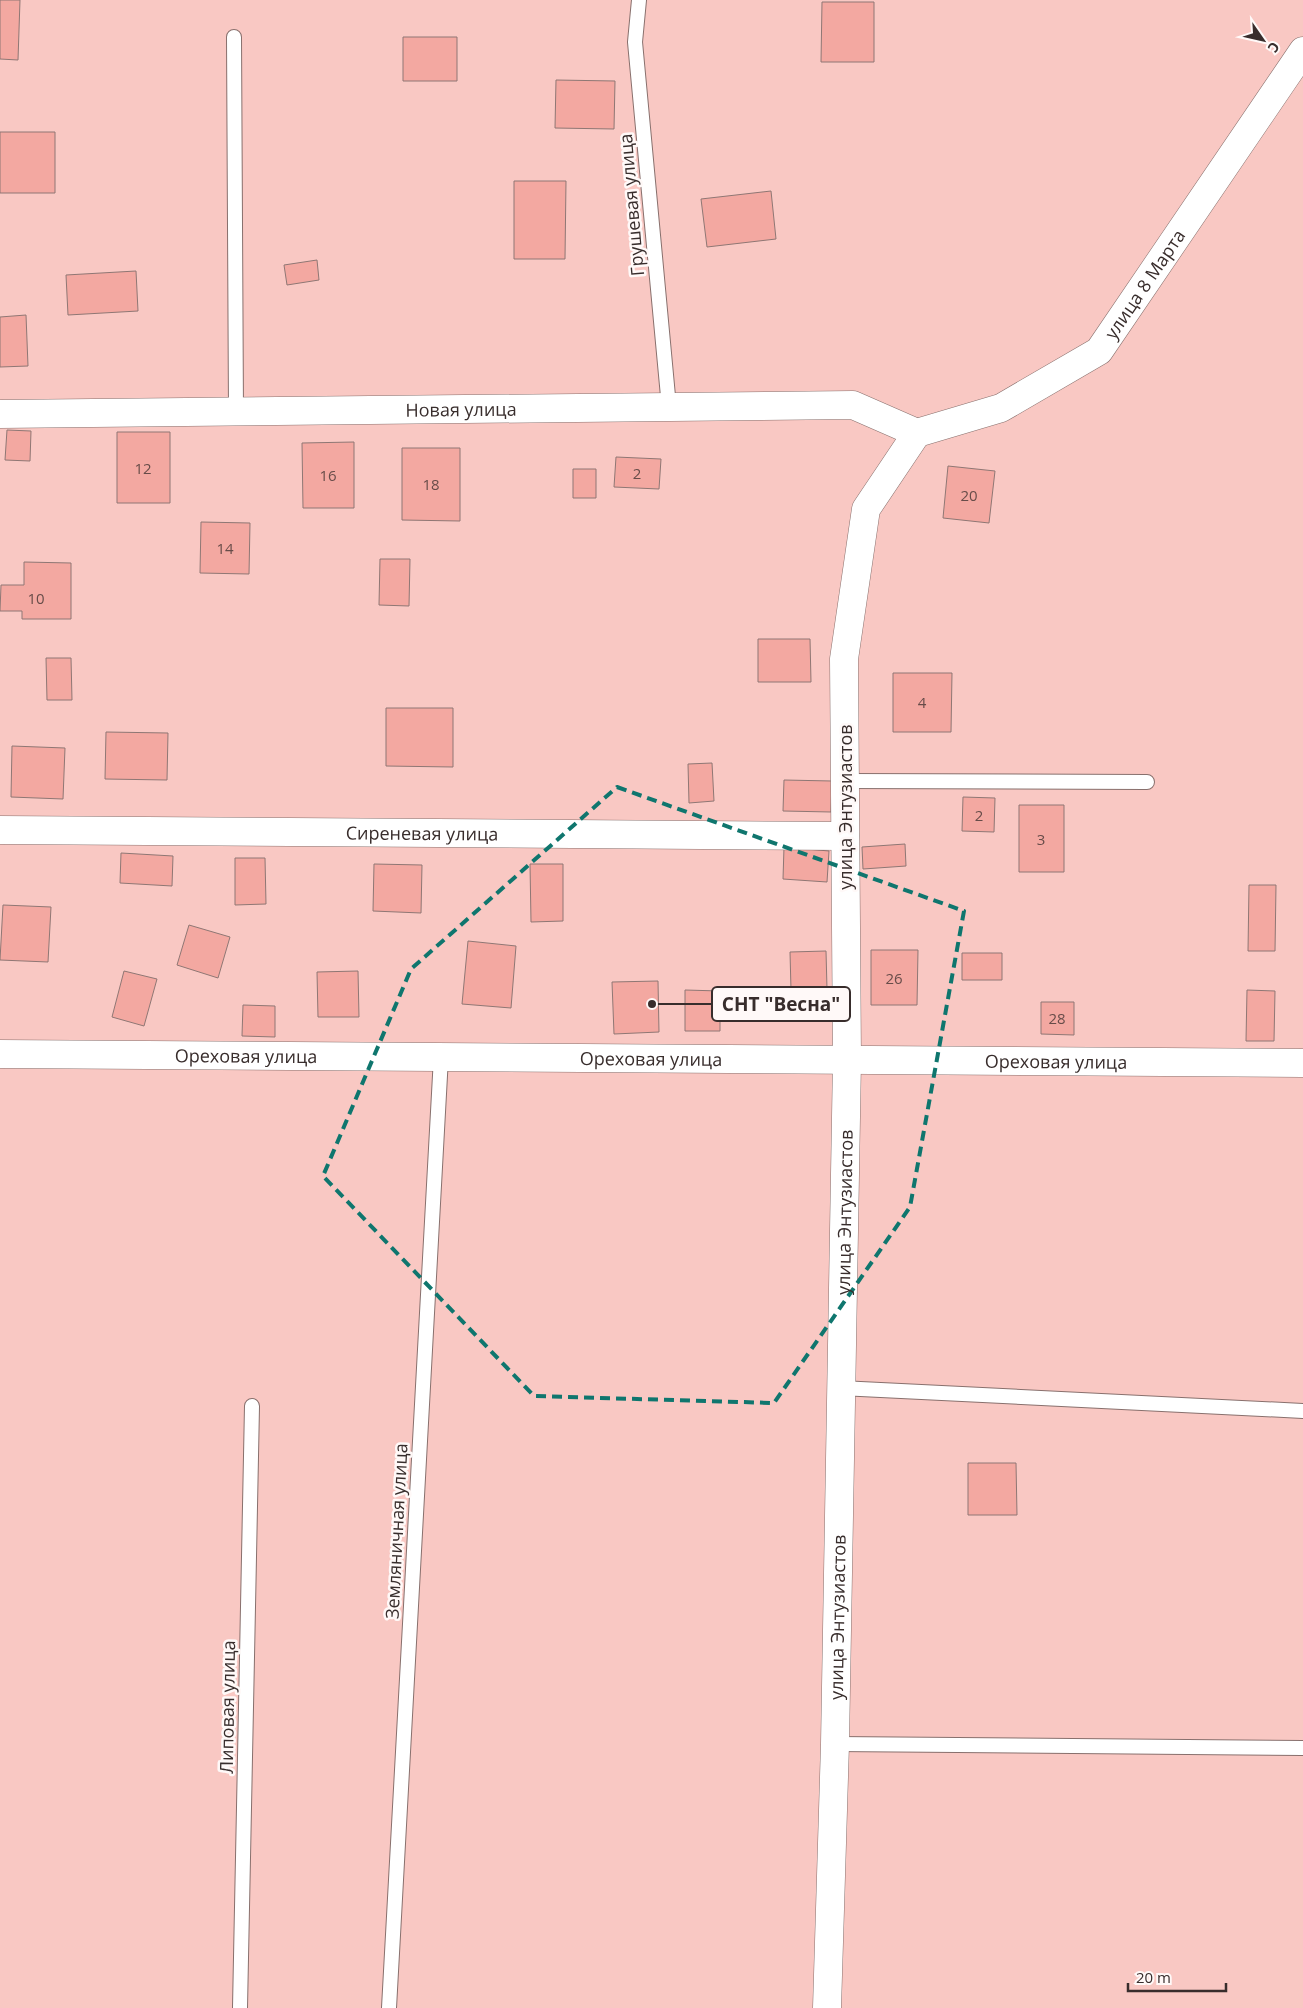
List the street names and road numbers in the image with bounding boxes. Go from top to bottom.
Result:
street label: Грушевая улица [613,133,649,277]
street label: улица 8 Марта [1099,225,1190,343]
street label: Новая улица [405,397,517,422]
street label: улица Энтузиастов [833,724,857,890]
street label: Сиреневая улица [346,820,498,846]
street label: Ореховая улица [175,1043,317,1068]
street label: Ореховая улица [580,1046,722,1071]
street label: Ореховая улица [985,1049,1127,1074]
street label: улица Энтузиастов [831,1129,858,1295]
street label: Земляничная улица [379,1443,413,1619]
street label: улица Энтузиастов [824,1534,851,1700]
street label: Липовая улица [214,1640,240,1774]

